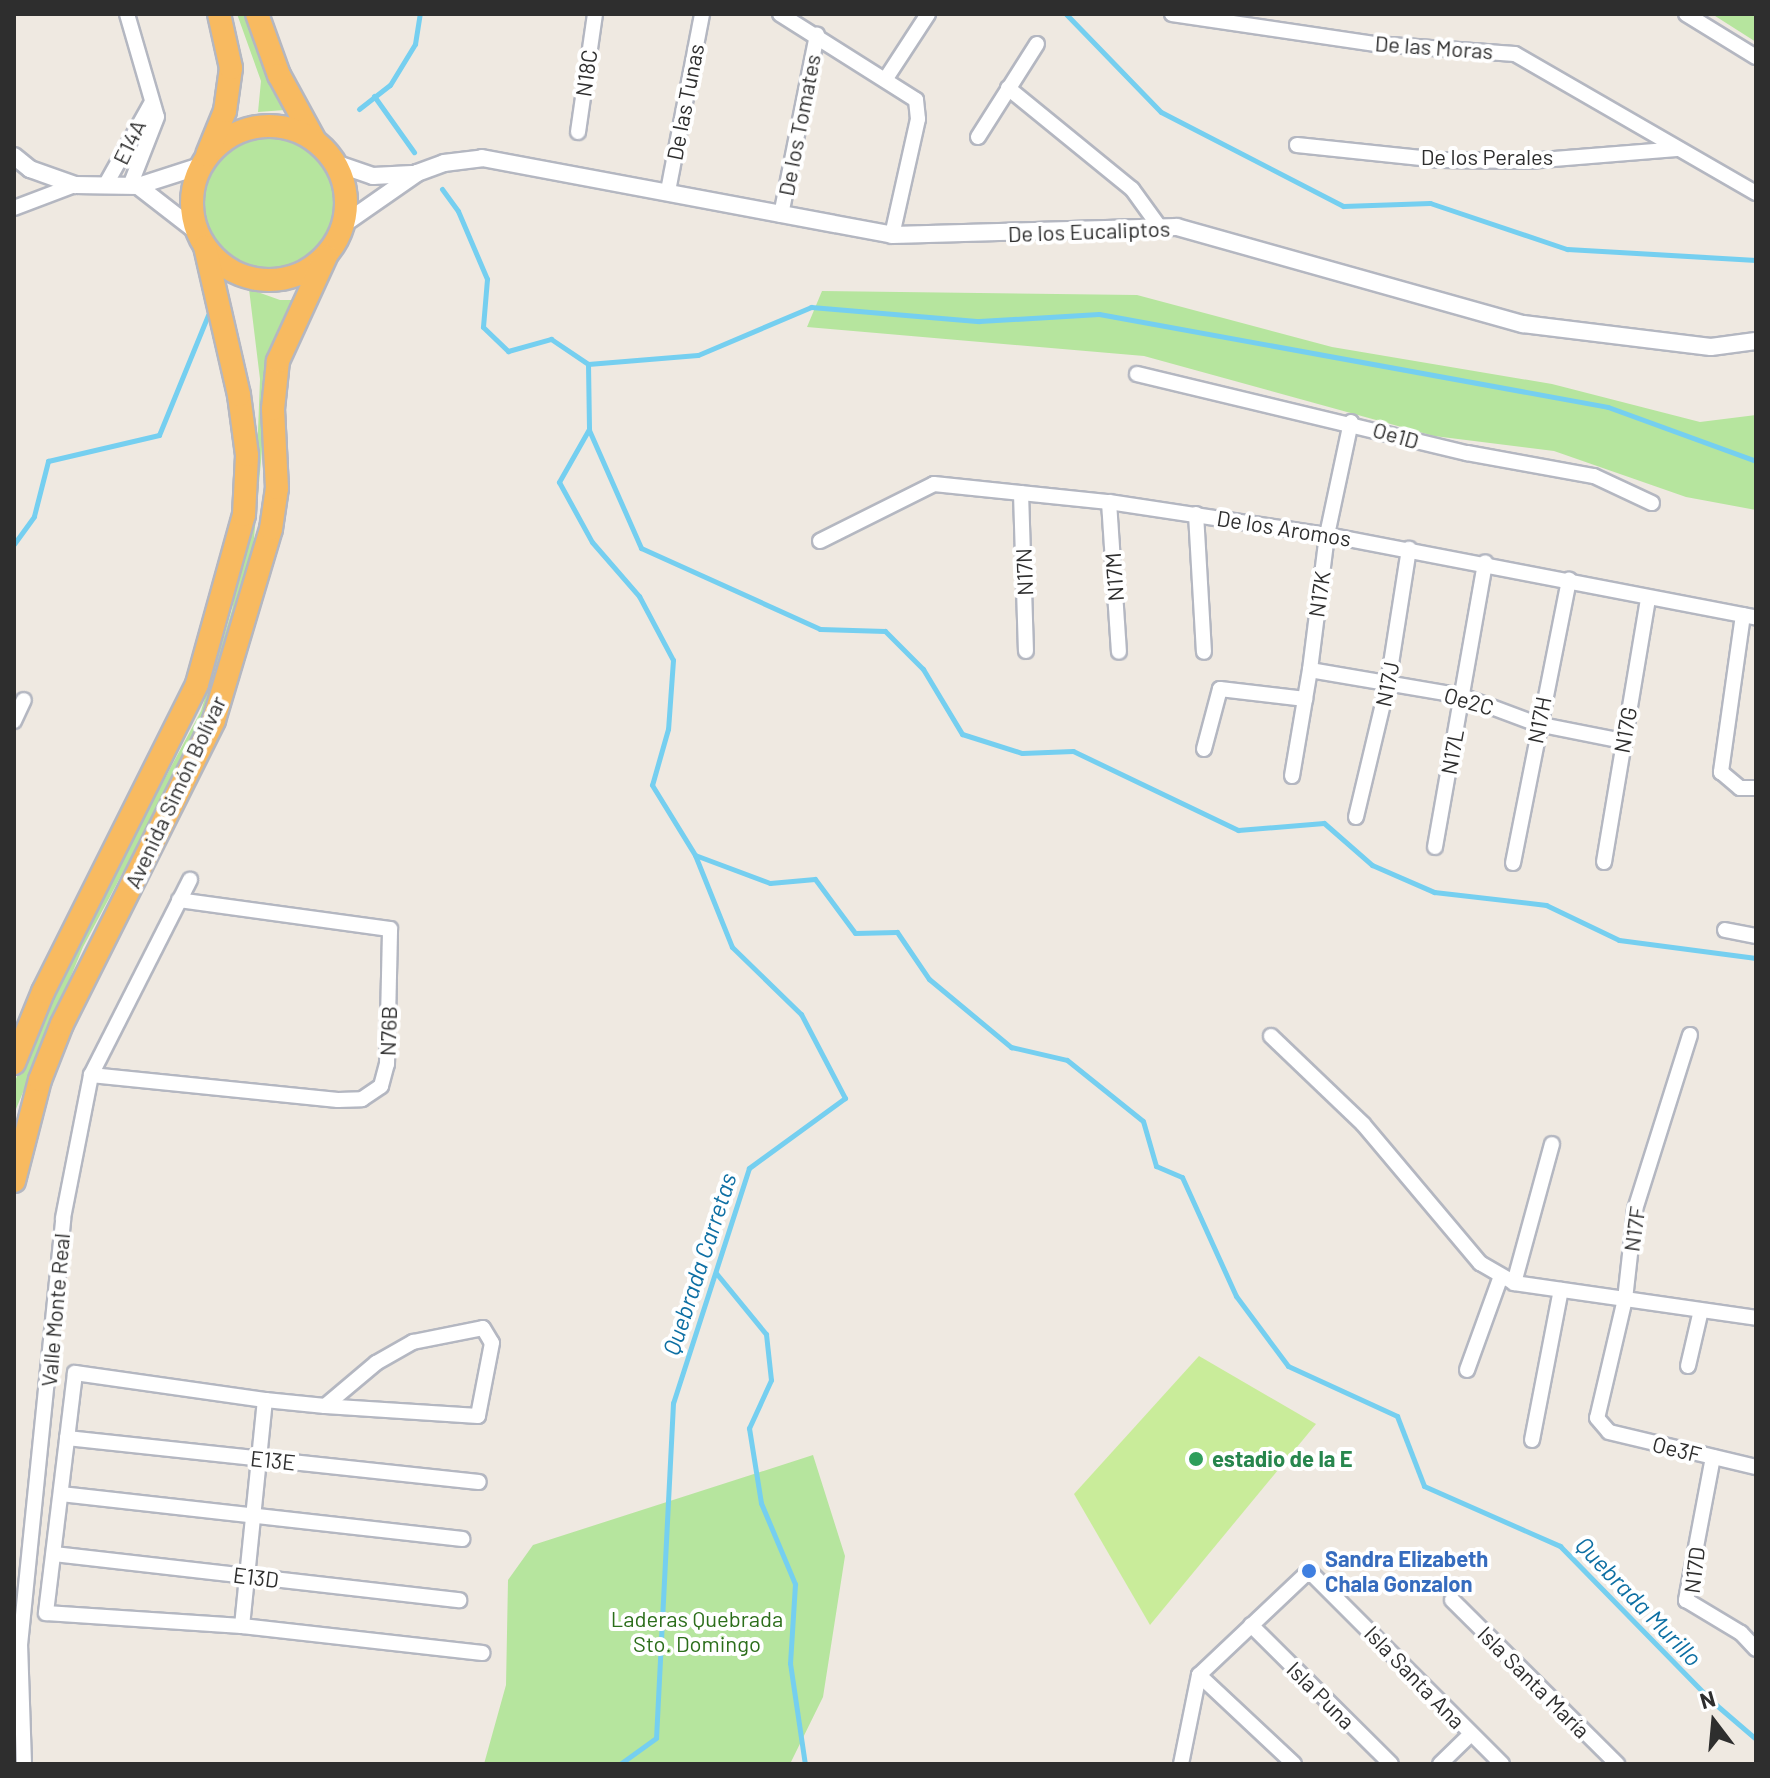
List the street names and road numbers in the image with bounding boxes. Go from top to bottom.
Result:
street label: De las Moras [1374,30,1494,64]
street label: De las Tunas [661,42,709,162]
street label: N18C [570,48,602,98]
street label: De los Tomates [772,52,826,198]
street label: E14A [107,115,151,169]
street label: De los Perales [1421,144,1553,170]
street label: De los Eucaliptos [1007,215,1171,247]
street label: Oe1D [1370,416,1422,454]
street label: De los Aromos [1215,504,1353,552]
street label: N17N [1010,548,1038,596]
street label: N17M [1099,552,1129,602]
street label: N17K [1303,569,1335,619]
street label: N17J [1370,659,1404,709]
street label: Oe2C [1441,681,1497,721]
street label: Avenida Simón Bolívar [119,692,231,892]
street label: N17H [1522,694,1556,746]
street label: N17G [1608,705,1642,755]
street label: N17L [1435,727,1469,777]
street label: N76B [374,1005,402,1057]
street label: N17F [1618,1205,1650,1253]
street label: Valle Monte Real [35,1232,75,1388]
street label: Oe3F [1650,1430,1704,1468]
street label: E13E [249,1444,297,1476]
street label: N17D [1678,1545,1710,1595]
street label: E13D [232,1561,280,1593]
street label: Isla Santa Ana [1359,1620,1471,1734]
street label: Isla Santa María [1473,1621,1595,1743]
street label: Isla Puna [1282,1656,1360,1734]

